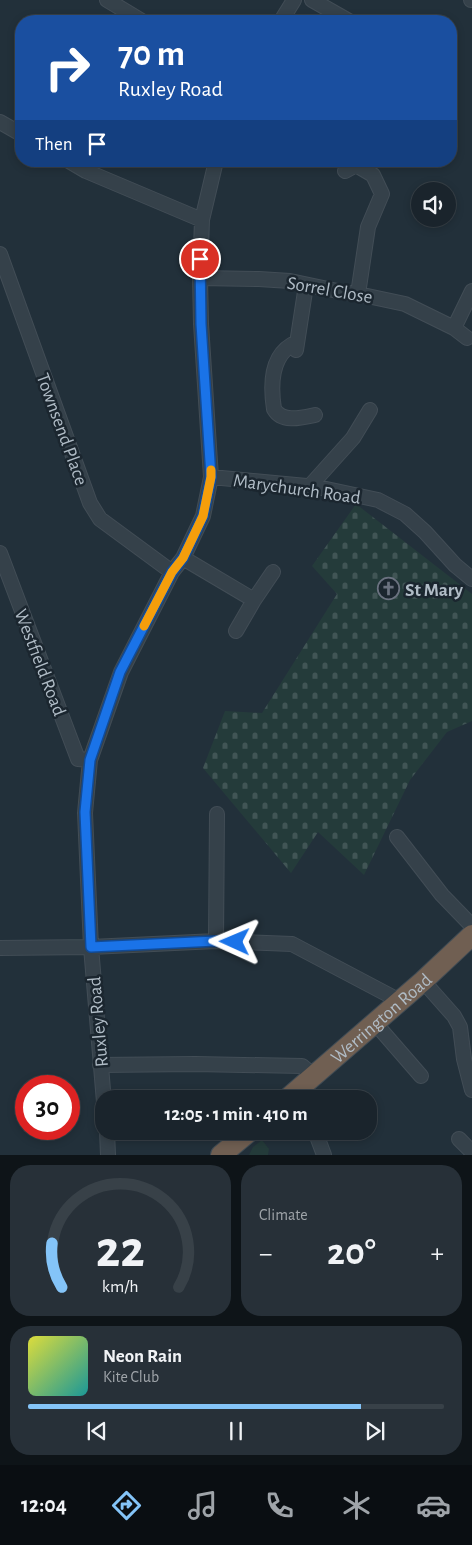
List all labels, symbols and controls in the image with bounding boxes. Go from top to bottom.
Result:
icon: right [35,35,100,100]
text: 70 m [118,37,185,72]
text: Ruxley Road [118,78,223,100]
icon: arrive [83,130,111,158]
text: Then [35,135,73,154]
map controls [411,182,456,227]
button: sound [411,182,456,227]
pin [179,238,221,280]
icon: arrive [186,245,214,273]
street label: Sorrel Close [286,274,374,307]
street label: Townsend Place [33,371,91,488]
street label: Marychurch Road [232,471,362,508]
church icon: St Mary [377,577,401,601]
place label: St Mary [405,581,463,600]
street label: Westfield Road [11,607,69,719]
position arrow [208,915,260,967]
street label: Werrington Road [328,970,436,1068]
street label: Ruxley Road [85,976,112,1068]
speed limit sign: 30 [15,1075,80,1140]
text: 12:05 · 1 min · 410 m [165,1105,307,1124]
text: Climate [259,1207,308,1223]
text: 22 [96,1224,145,1276]
text: 20° [327,1234,376,1272]
text: − [259,1240,272,1268]
text: + [431,1240,444,1268]
text: km/h [102,1278,139,1296]
text: Neon Rain [103,1347,182,1366]
text: Kite Club [103,1369,159,1385]
icon: previous [83,1417,111,1445]
icon: pause [222,1417,250,1445]
icon: next [361,1417,389,1445]
icon: directions [109,1488,144,1523]
icon: music [185,1488,220,1523]
icon: phone [262,1488,297,1523]
icon: climate [339,1488,374,1523]
icon: car [416,1488,451,1523]
text: 12:04 [21,1494,67,1516]

